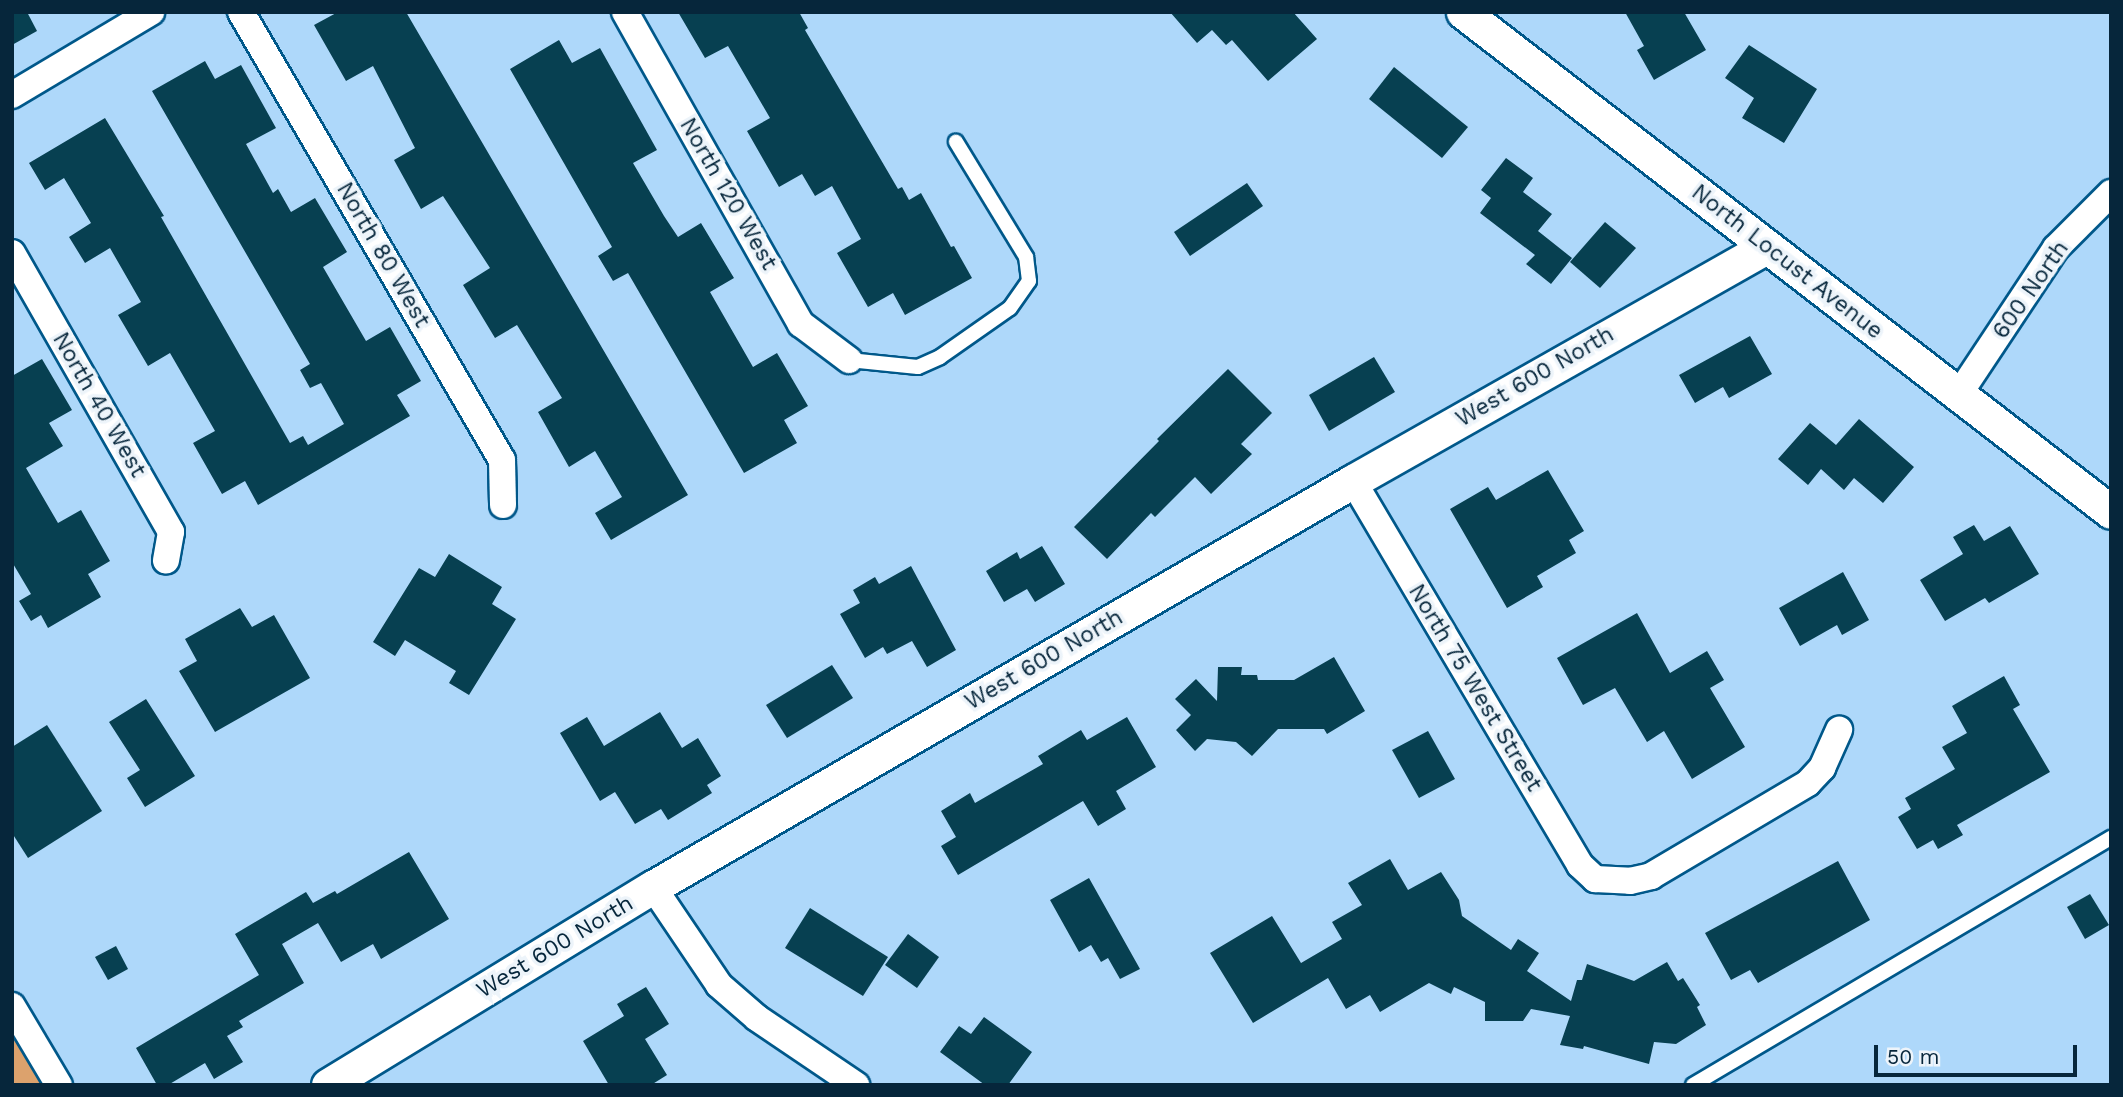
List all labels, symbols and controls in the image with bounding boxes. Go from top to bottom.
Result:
street label: North 120 West [673,113,783,275]
street label: North 80 West [330,177,436,333]
street label: North Locust Avenue [1685,178,1889,346]
street label: 600 North [1987,236,2075,344]
street label: West 600 North [1451,321,1619,433]
street label: North 40 West [46,327,152,483]
street label: North 75 West Street [1402,579,1548,797]
street label: West 600 North [960,604,1128,716]
street label: West 600 North [472,889,638,1005]
scale bar [1878,1030,2081,1074]
text: 50 m [1887,1044,1939,1069]

